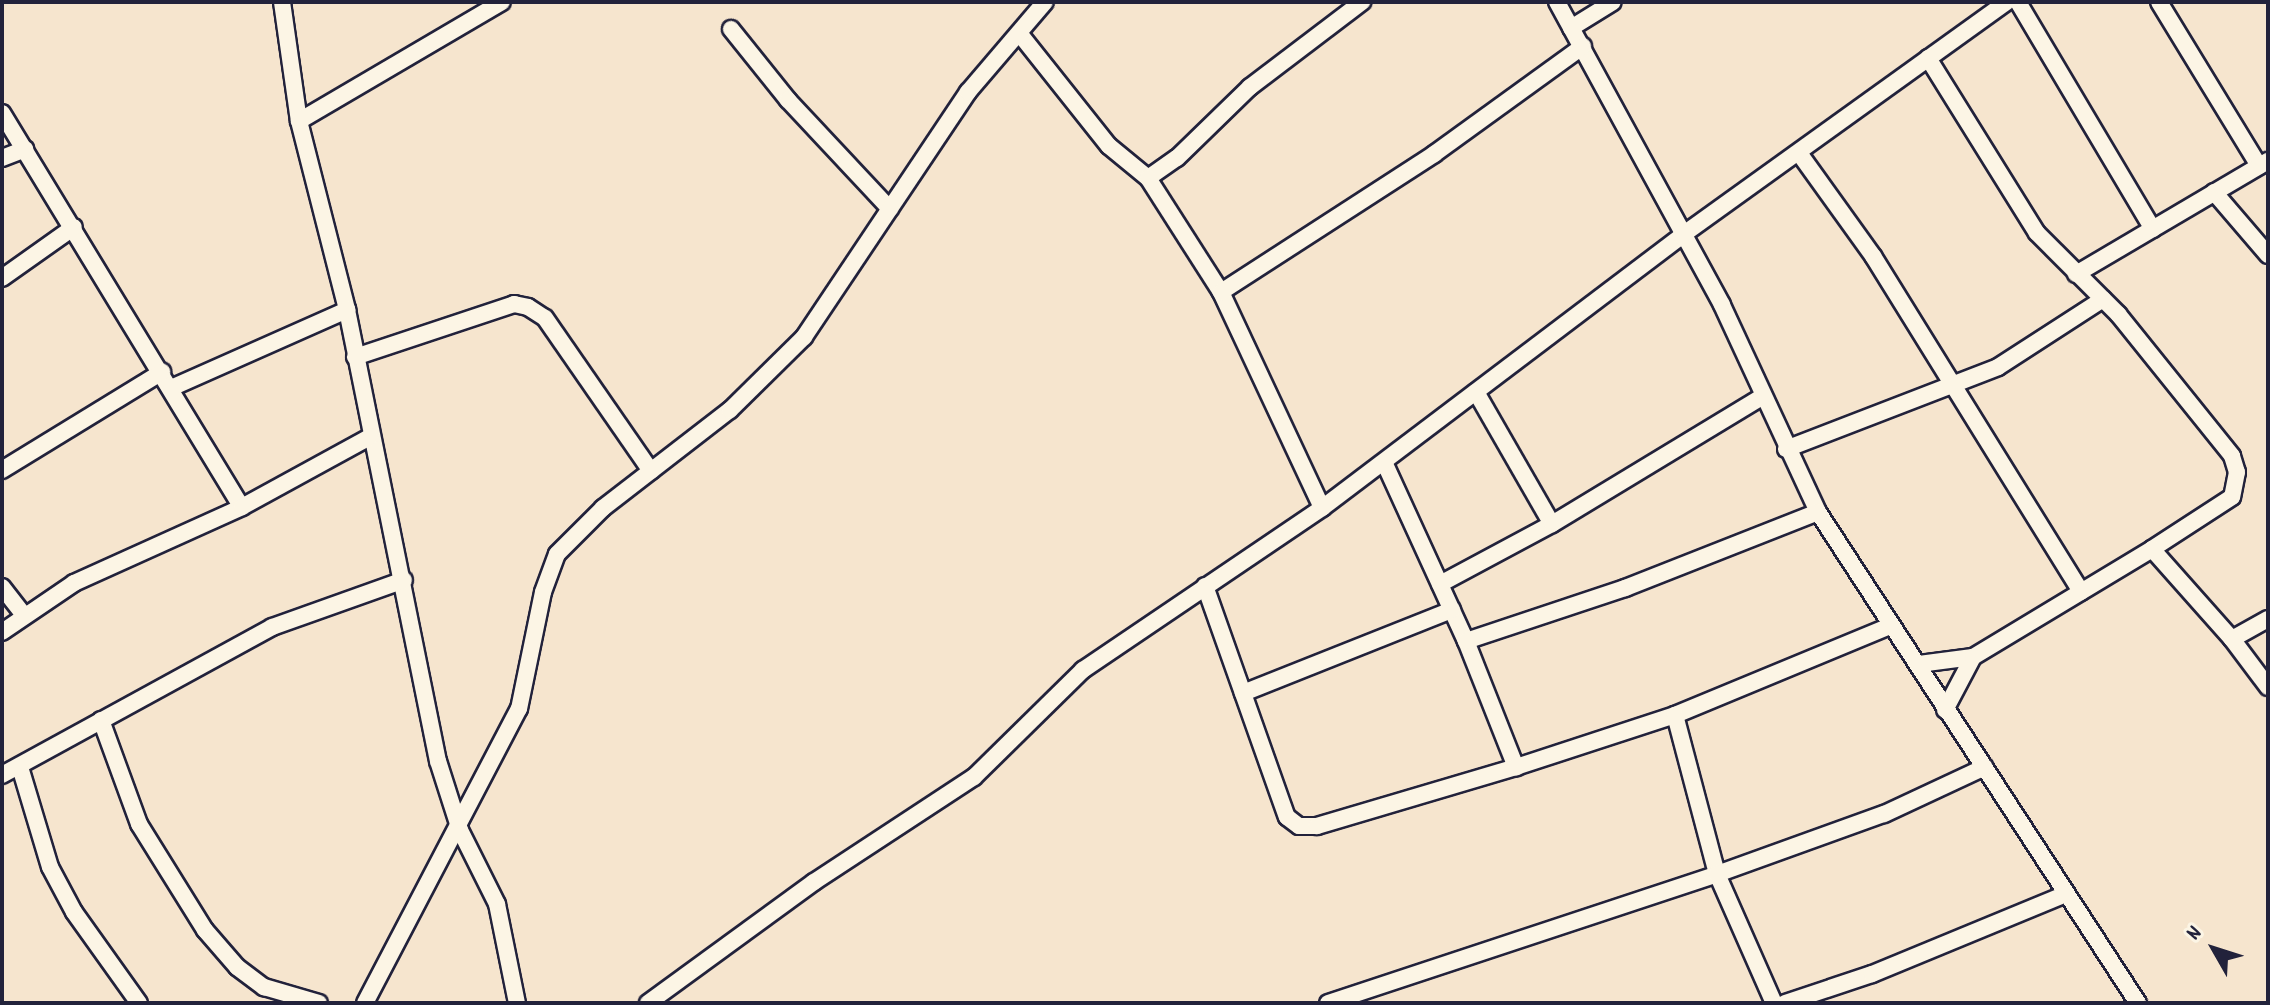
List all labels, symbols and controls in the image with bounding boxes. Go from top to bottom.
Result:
north arrow [2174,909,2254,989]
text: N [2179,920,2210,948]

